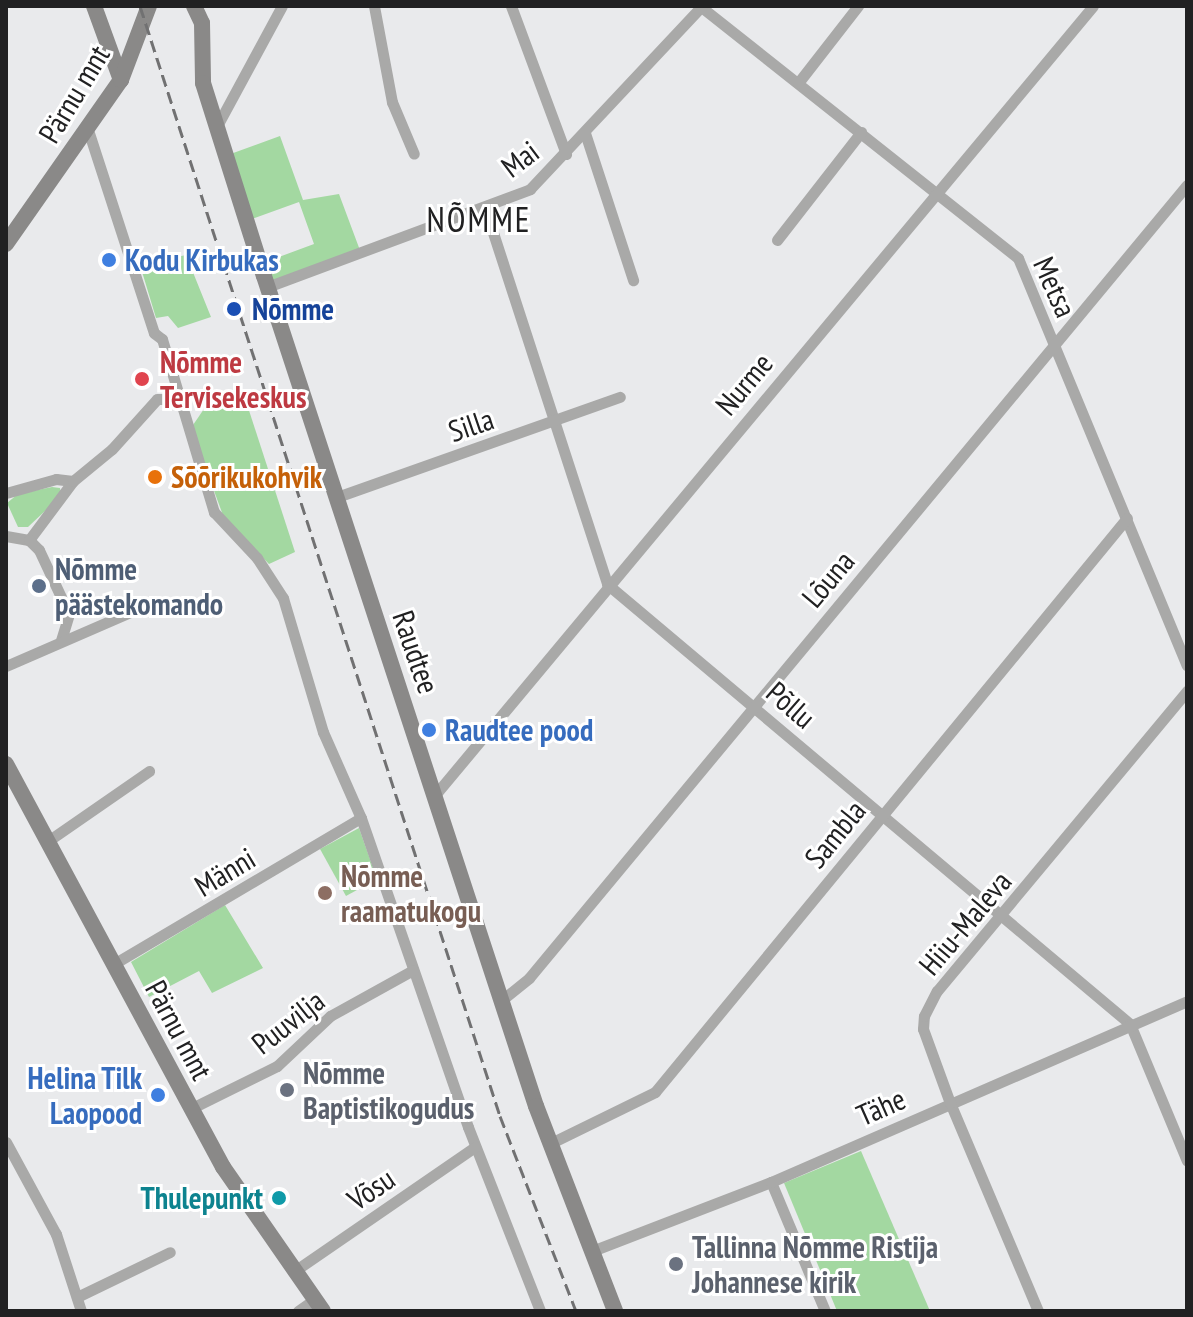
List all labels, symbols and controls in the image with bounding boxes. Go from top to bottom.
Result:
street label: Pärnu mnt [31,39,117,149]
street label: Mai [494,133,546,185]
district label: NÕMME [427,200,531,240]
place label: Kodu Kirbukas [125,242,279,278]
marker: Kodu Kirbukas [100,251,118,269]
street label: Metsa [1026,251,1084,323]
place label: Nõmme [252,291,334,327]
marker: Nõmme [223,298,245,320]
place label: Nõmme Tervisekeskus [160,344,306,414]
street label: Nurme [708,346,780,422]
marker: Nõmme Tervisekeskus [131,368,153,390]
street label: Silla [444,401,498,449]
place label: Sõõrikukohvik [171,459,322,495]
marker: Sõõrikukohvik [146,468,164,486]
street label: Lõuna [794,544,862,614]
place label: Nõmme päästekomando [55,551,223,622]
marker: Nõmme päästekomando [30,577,48,595]
street label: Raudtee [385,606,447,698]
street label: Põllu [759,674,823,736]
place label: Raudtee pood [445,712,593,748]
marker: Raudtee pood [420,721,438,739]
street label: Sambla [797,793,873,875]
street label: Männi [188,840,262,904]
place label: Nõmme raamatukogu [341,858,481,928]
street label: Hiiu-Maleva [911,864,1019,982]
marker: Nõmme raamatukogu [316,884,334,902]
street label: Pärnu mnt [138,974,220,1086]
street label: Puuvilja [244,982,332,1062]
place label: Nõmme Baptistikogudus [303,1055,474,1126]
place label: Helina Tilk Laopood [27,1060,142,1130]
marker: Nõmme Baptistikogudus [278,1081,296,1099]
street label: Tähe [851,1081,911,1133]
marker: Helina Tilk Laopood [149,1086,167,1104]
street label: Võsu [341,1160,401,1218]
place label: Thulepunkt [140,1180,263,1216]
marker: Thulepunkt [270,1189,288,1207]
place label: Tallinna Nõmme Ristija Johannese kirik [692,1229,938,1300]
marker: Tallinna Nõmme Ristija Johannese kirik [667,1255,685,1273]

